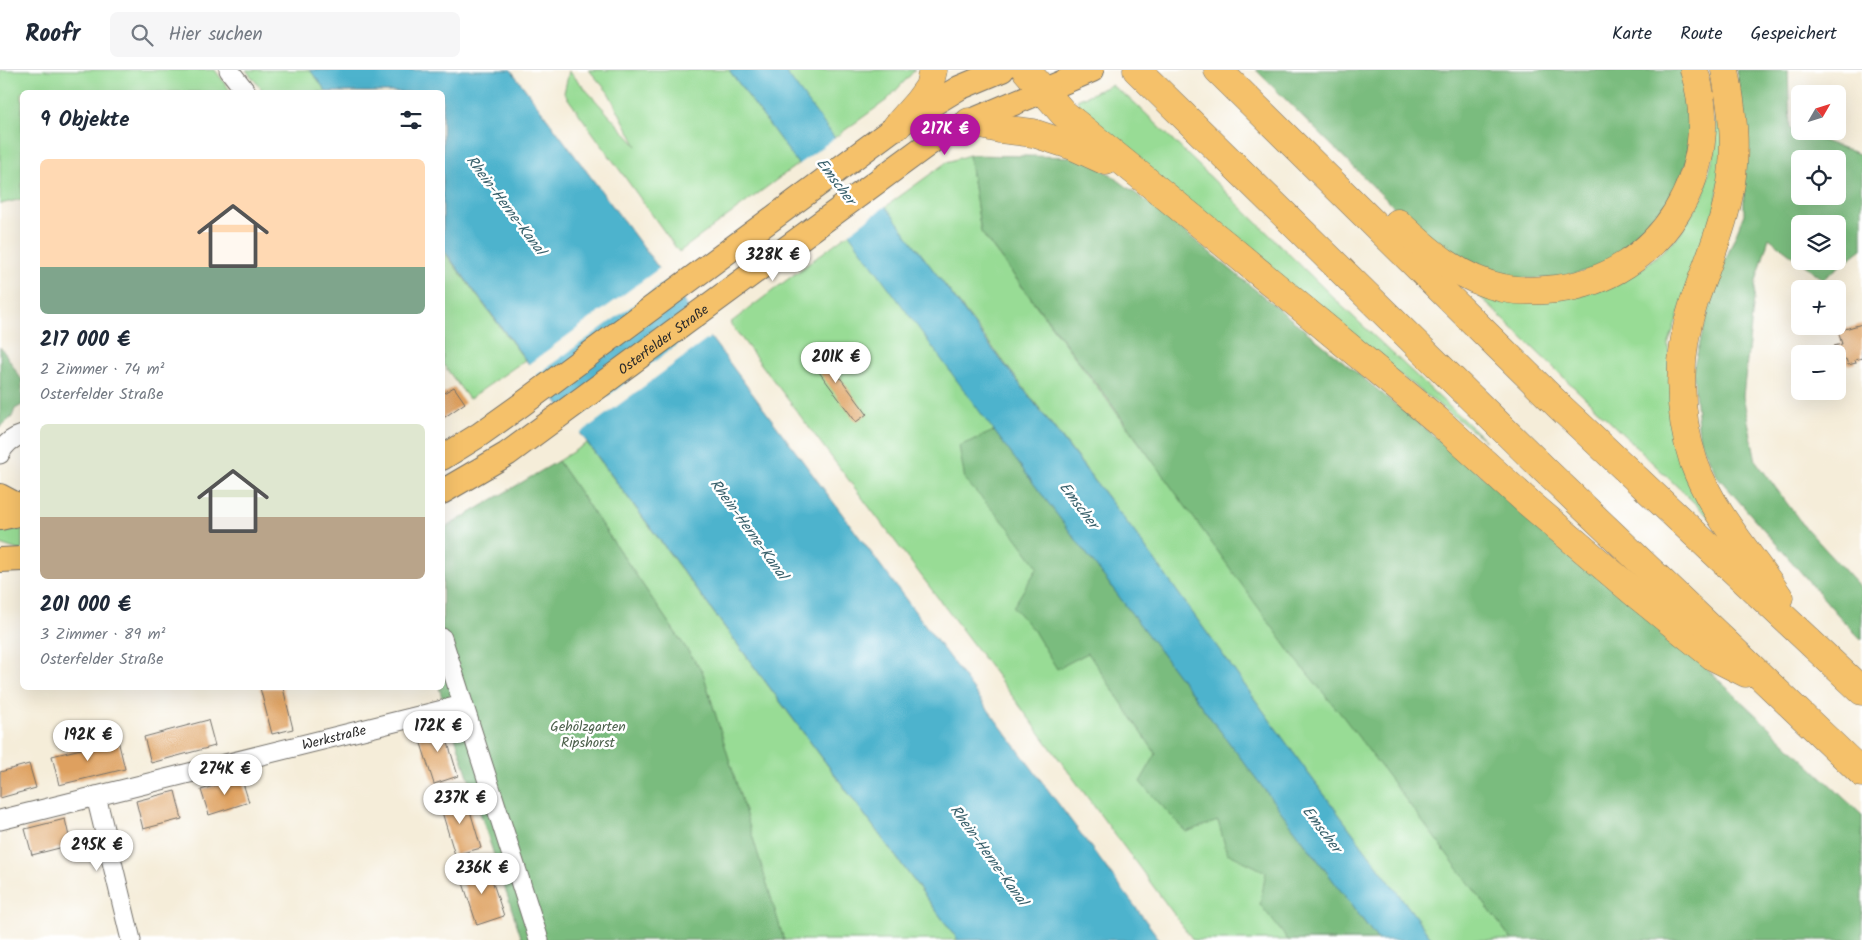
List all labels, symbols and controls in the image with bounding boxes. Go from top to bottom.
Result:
search box [110,12,460,57]
text: Roofr [25,15,80,54]
text: Hier suchen [168,20,263,50]
text: Karte [1612,20,1652,49]
text: Route [1680,20,1723,49]
text: Gespeichert [1751,20,1837,49]
icon: search [128,21,156,49]
north arrow [1791,85,1846,140]
map controls [1791,85,1846,400]
text: 9 Objekte [40,104,129,137]
icon: filters [397,106,425,134]
pin: 217K € [904,114,986,156]
text: 217K € [921,117,969,142]
water label: Rhein-Herne-Kanal [460,150,553,263]
button: locate [1791,150,1846,205]
water label: Emscher [810,153,863,213]
icon: home [188,191,278,281]
button: layers [1791,215,1846,270]
pin: 328K € [732,240,814,282]
text: 328K € [746,243,800,268]
button: + [1791,280,1846,335]
street label: Osterfelder Straße [614,299,714,381]
text: 217 000 € [40,324,130,357]
pin: 201K € [795,342,877,384]
text: 201K € [812,345,860,370]
button: − [1791,345,1846,400]
text: 2 Zimmer · 74 m² [40,357,164,382]
text: Osterfelder Straße [40,382,163,407]
icon: home [188,456,278,546]
water label: Rhein-Herne-Kanal [703,474,795,588]
water label: Emscher [1053,477,1106,537]
text: 201 000 € [40,589,131,622]
text: 3 Zimmer · 89 m² [40,622,165,647]
text: Osterfelder Straße [40,647,163,672]
pin: 172K € [397,710,479,753]
text: 172K € [414,714,462,739]
park label: Gehölzgarten Ripshorst [550,716,626,754]
street label: Werkstraße [300,719,369,757]
pin: 192K € [47,720,129,762]
text: 192K € [64,723,112,748]
pin: 274K € [184,754,266,796]
text: 274K € [199,757,251,782]
pin: 237K € [419,782,501,825]
text: 237K € [434,786,486,811]
water label: Rhein-Herne-Kanal [943,800,1035,914]
water label: Emscher [1296,801,1349,861]
pin: 295K € [56,830,138,872]
text: 295K € [71,833,123,858]
pin: 236K € [441,852,523,895]
text: 236K € [456,856,508,881]

